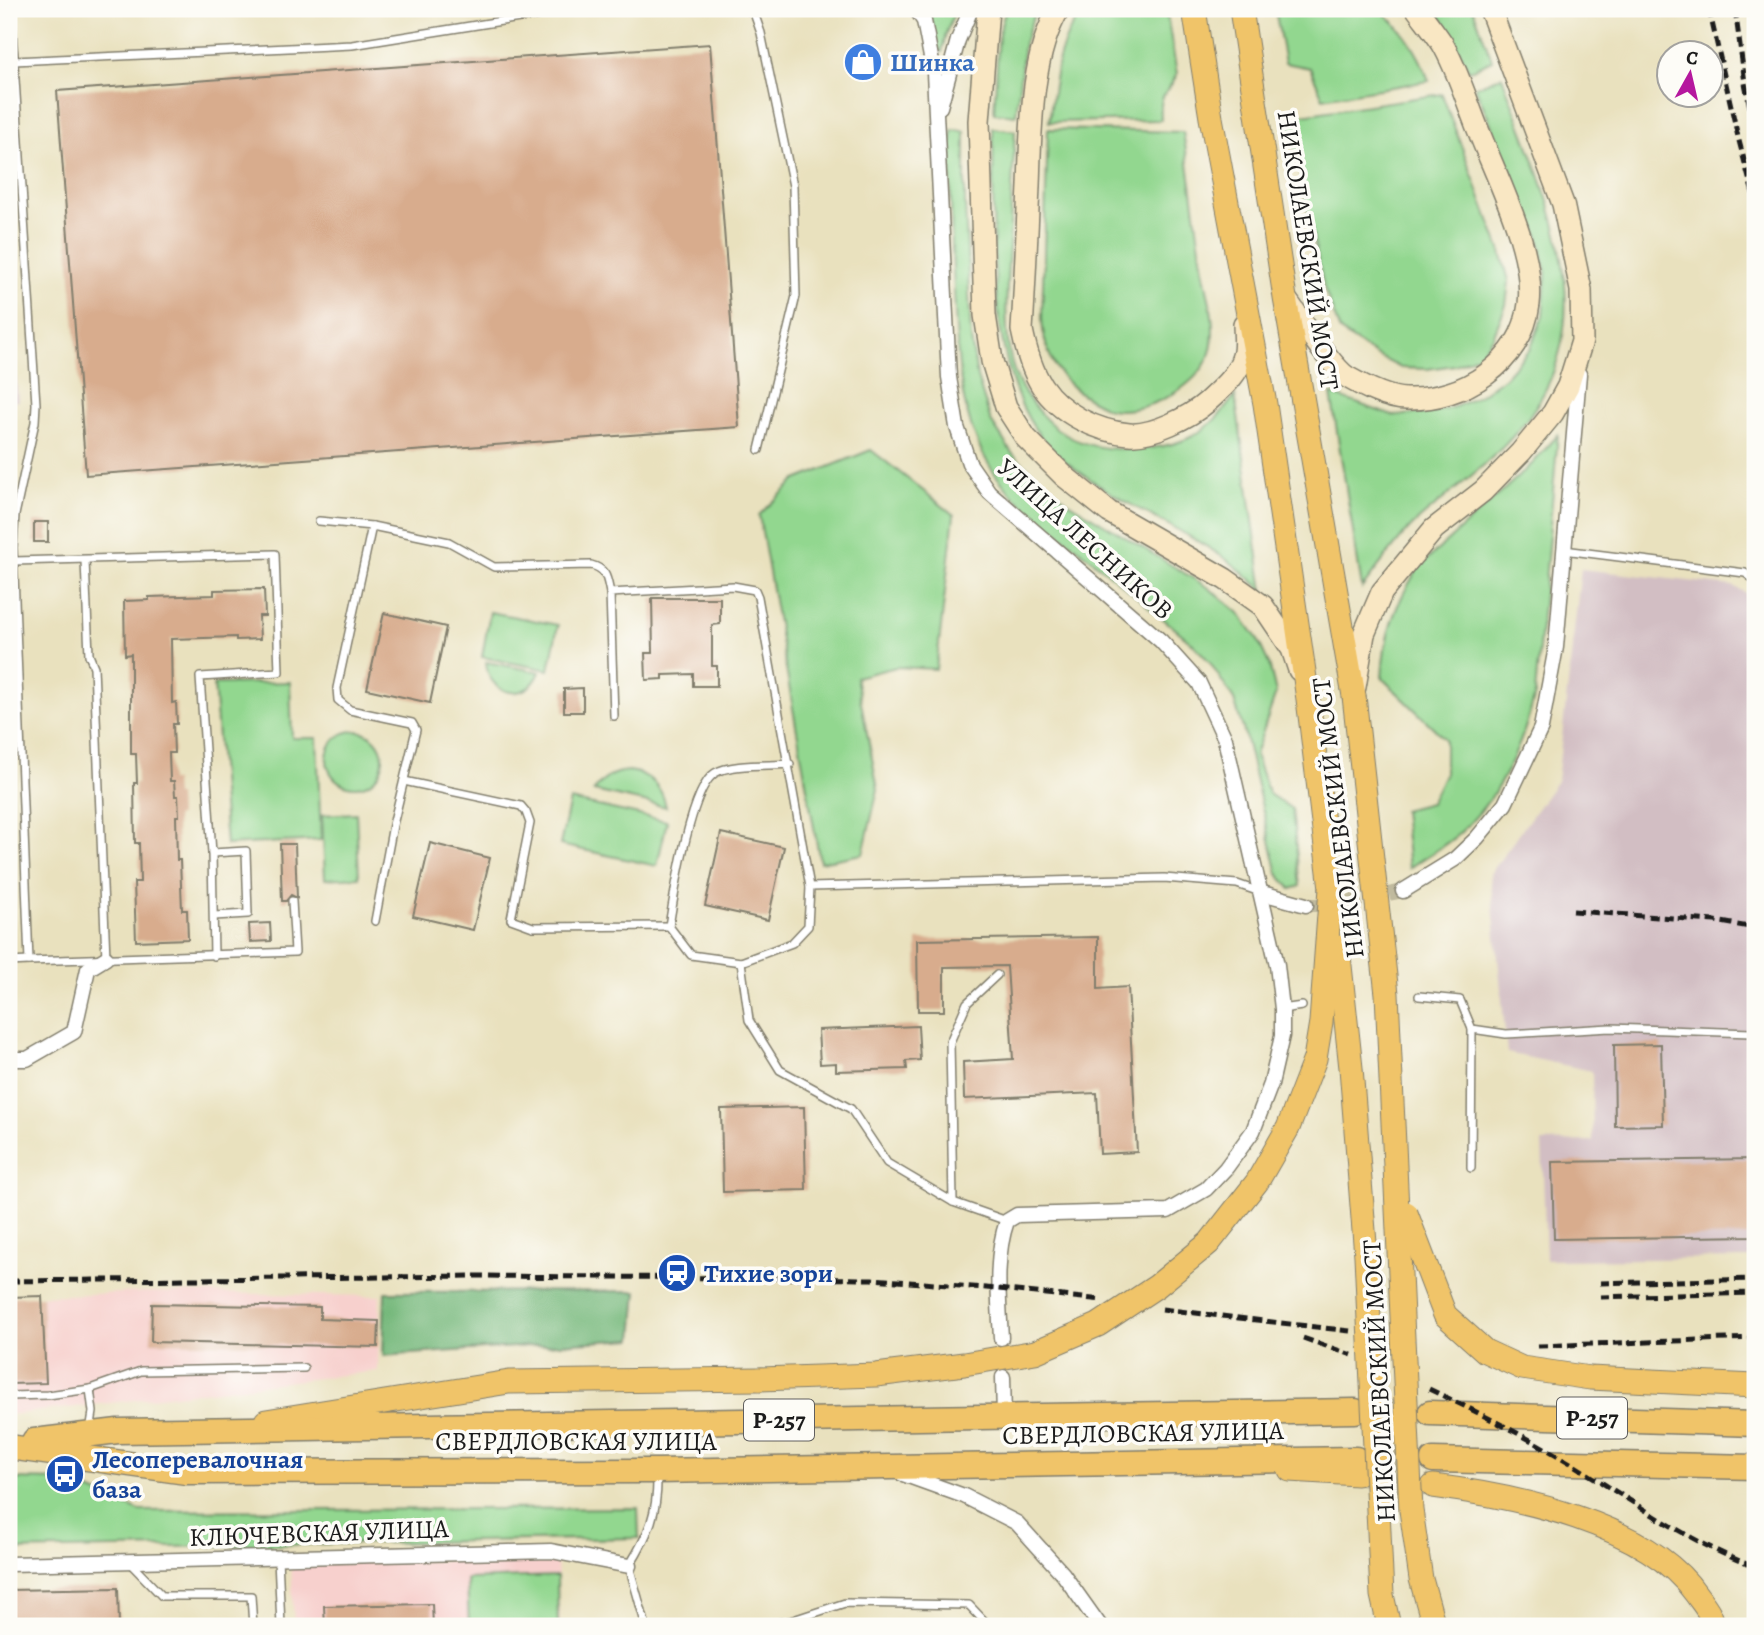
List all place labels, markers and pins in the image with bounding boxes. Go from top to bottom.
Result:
shop icon: Шинка [842,41,884,83]
place label: Шинка [890,45,975,80]
station icon: Тихие зори [656,1252,698,1294]
place label: Тихие зори [704,1256,833,1291]
place label: Лесоперевалочная база [92,1442,303,1507]
bus stop icon: Лесоперевалочная база [44,1453,86,1495]

